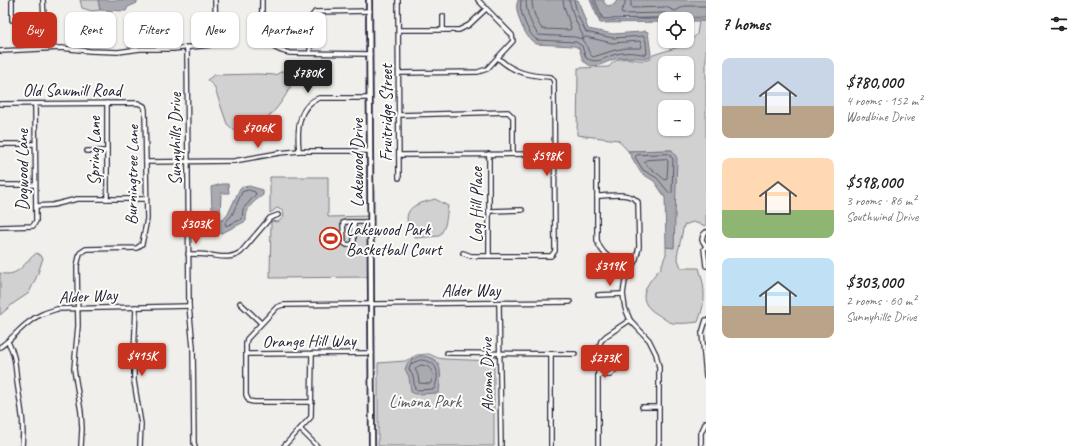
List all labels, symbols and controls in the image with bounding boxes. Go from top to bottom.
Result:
chip: Buy [12,12,57,48]
chip: Rent [65,12,116,48]
chip: Filters [124,12,183,48]
chip: New [191,12,239,48]
chip: Apartment [247,12,326,48]
map controls [658,12,694,136]
button: locate [658,12,694,48]
icon: filters [1048,13,1070,35]
text: 7 homes [722,14,770,35]
button: + [658,56,694,92]
pin: $780K [280,60,336,94]
street label: Fruitridge Street [376,62,397,162]
text: $780K [293,65,323,81]
text: $780,000 [846,72,903,93]
icon: home [754,74,802,122]
street label: Old Sawmill Road [23,80,124,101]
street label: Sunnyhills Drive [165,91,186,185]
text: 4 rooms · 152 m² [846,93,922,109]
button: − [658,100,694,136]
text: Woodbine Drive [846,109,914,125]
street label: Spring Lane [84,115,105,186]
pin: $706K [230,115,286,149]
street label: Lakewood Drive [347,117,368,207]
text: $706K [243,120,273,136]
street label: Burningtree Lane [121,123,143,225]
street label: Dogwood Lane [12,128,33,211]
pin: $598K [519,143,575,177]
text: $598K [532,148,562,164]
street label: Log Hill Place [466,166,487,243]
text: $598,000 [846,172,902,193]
icon: home [754,174,802,222]
text: 3 rooms · 86 m² [846,193,916,209]
text: Southwind Drive [846,209,918,225]
pin: $303K [168,211,224,245]
text: $303K [181,216,211,232]
place label: Lakewood Park Basketball Court [346,219,444,260]
sports icon: Lakewood Park Basketball Court [318,226,344,252]
pin: $319K [582,253,638,287]
text: $319K [595,258,625,274]
text: $303,000 [846,272,903,293]
icon: home [754,274,802,322]
street label: Alder Way [442,280,502,301]
street label: Alder Way [58,284,119,308]
text: 2 rooms · 60 m² [846,293,916,309]
text: Sunnyhills Drive [846,309,917,325]
street label: Orange Hill Way [262,330,357,352]
street label: Alcoma Drive [476,336,498,412]
pin: $415K [114,343,170,377]
pin: $273K [577,345,633,379]
text: $415K [127,348,157,364]
text: $273K [590,350,620,366]
park label: Limona Park [389,391,463,412]

